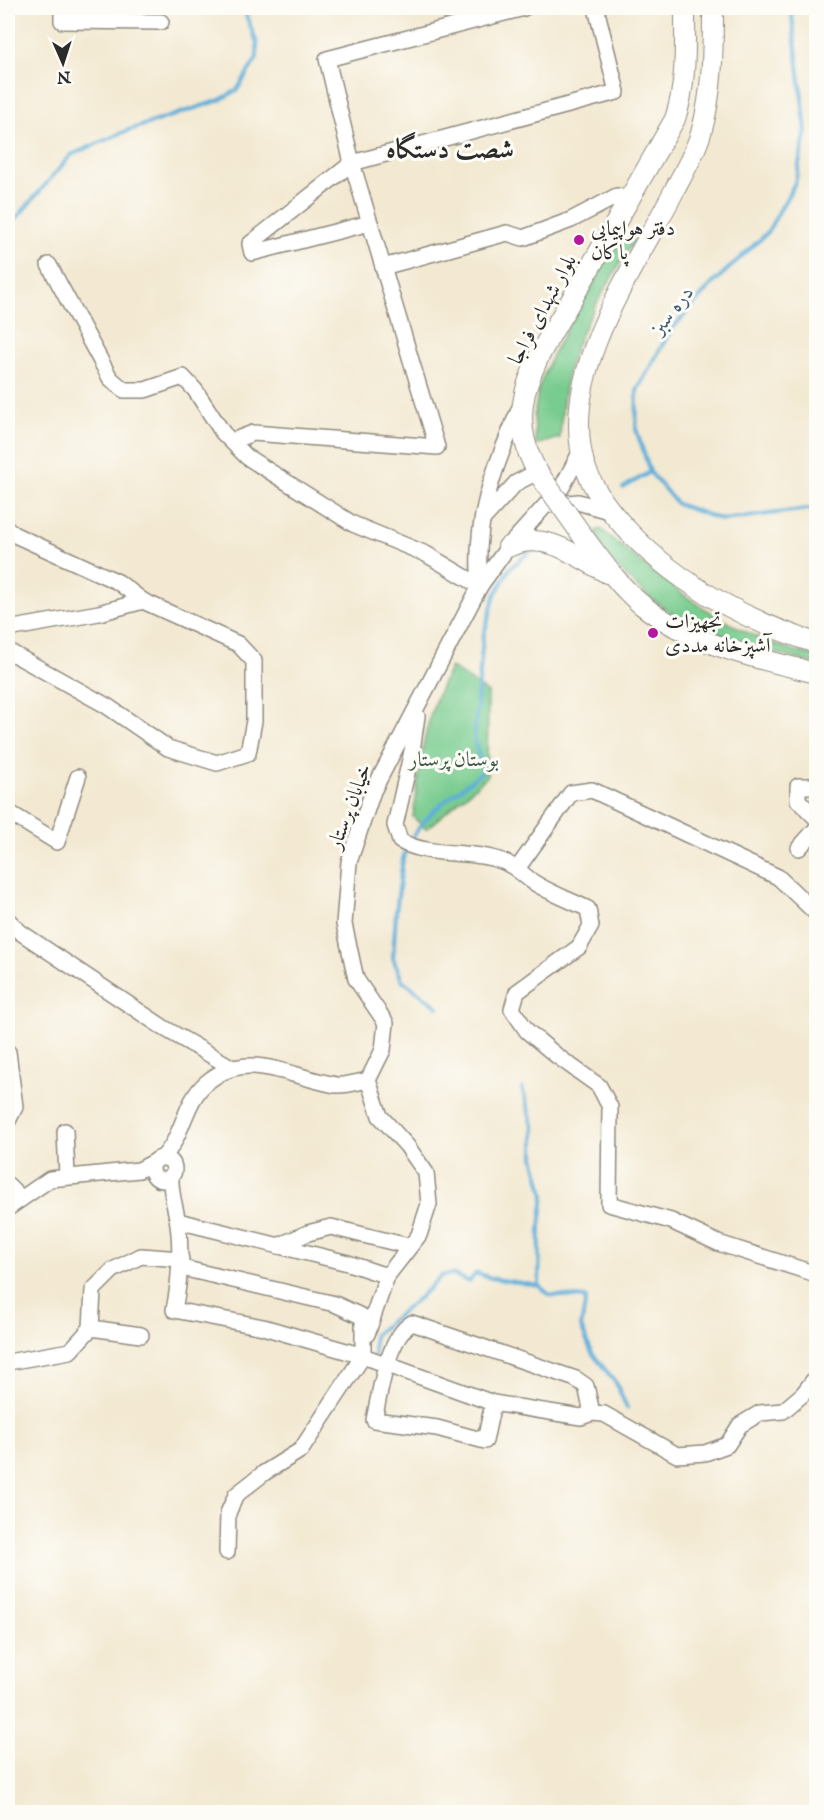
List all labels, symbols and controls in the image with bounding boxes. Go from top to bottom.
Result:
north arrow [33,33,93,93]
text: N [56,66,72,86]
district label: شصت دستگاه [386,131,514,168]
place label: دفتر هواپیمایی پاکان [591,216,675,267]
marker: دفتر هواپیمایی پاکان [572,233,586,247]
street label: بلوار شهدای فراجا [503,250,584,369]
water label: دره سبز [643,280,701,342]
place label: تجهیزات آشپزخانه مددی [665,609,773,660]
marker: تجهیزات آشپزخانه مددی [646,626,660,640]
park label: بوستان پرستار [407,747,499,774]
street label: خیابان پرستار [321,760,379,855]

